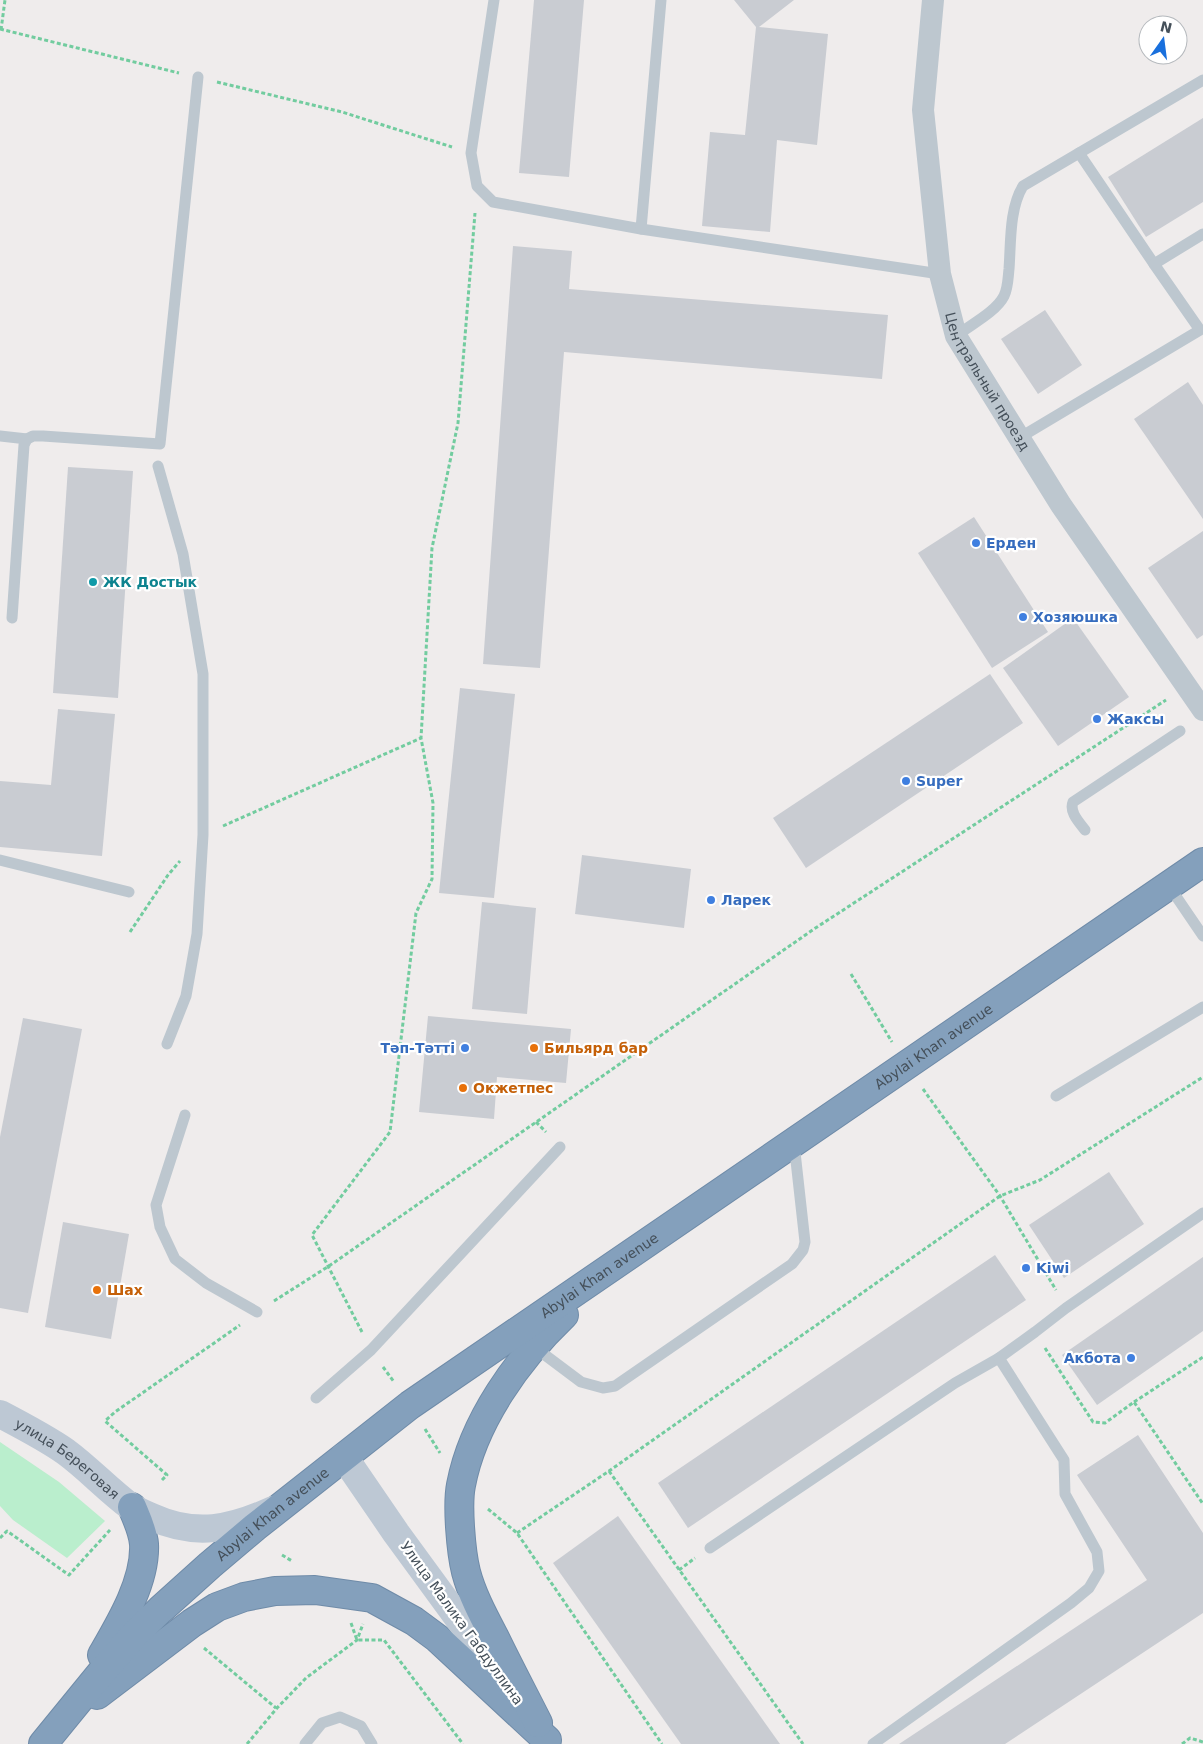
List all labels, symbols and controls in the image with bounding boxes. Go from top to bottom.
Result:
north arrow [1138,15,1188,65]
text: N [1159,18,1174,37]
street label: Центральный проезд [942,311,1033,454]
place label: Ерден [986,535,1036,551]
marker: Ерден [970,537,982,549]
place label: ЖК Достык [103,574,198,590]
marker: ЖК Достык [87,576,99,588]
place label: Хозяюшка [1033,609,1118,625]
marker: Хозяюшка [1017,611,1029,623]
place label: Жаксы [1107,711,1164,727]
marker: Жаксы [1091,713,1103,725]
place label: Super [916,773,963,789]
marker: Super [900,775,912,787]
place label: Ларек [721,892,772,908]
marker: Ларек [705,894,717,906]
street label: Abylai Khan avenue [871,1001,996,1093]
place label: Тәп-Тәтті [380,1040,455,1056]
place label: Бильярд бар [544,1040,648,1056]
marker: Тәп-Тәтті [459,1042,471,1054]
marker: Бильярд бар [528,1042,540,1054]
place label: Окжетпес [473,1080,553,1096]
marker: Окжетпес [457,1082,469,1094]
street label: Abylai Khan avenue [537,1229,661,1321]
place label: Kiwi [1036,1260,1069,1276]
marker: Kiwi [1020,1262,1032,1274]
place label: Шах [107,1282,143,1298]
marker: Шах [91,1284,103,1296]
place label: Акбота [1064,1350,1121,1366]
marker: Акбота [1125,1352,1137,1364]
street label: улица Береговая [12,1415,123,1502]
street label: Abylai Khan avenue [213,1464,332,1564]
street label: Улица Малика Габдуллина [397,1538,527,1708]

